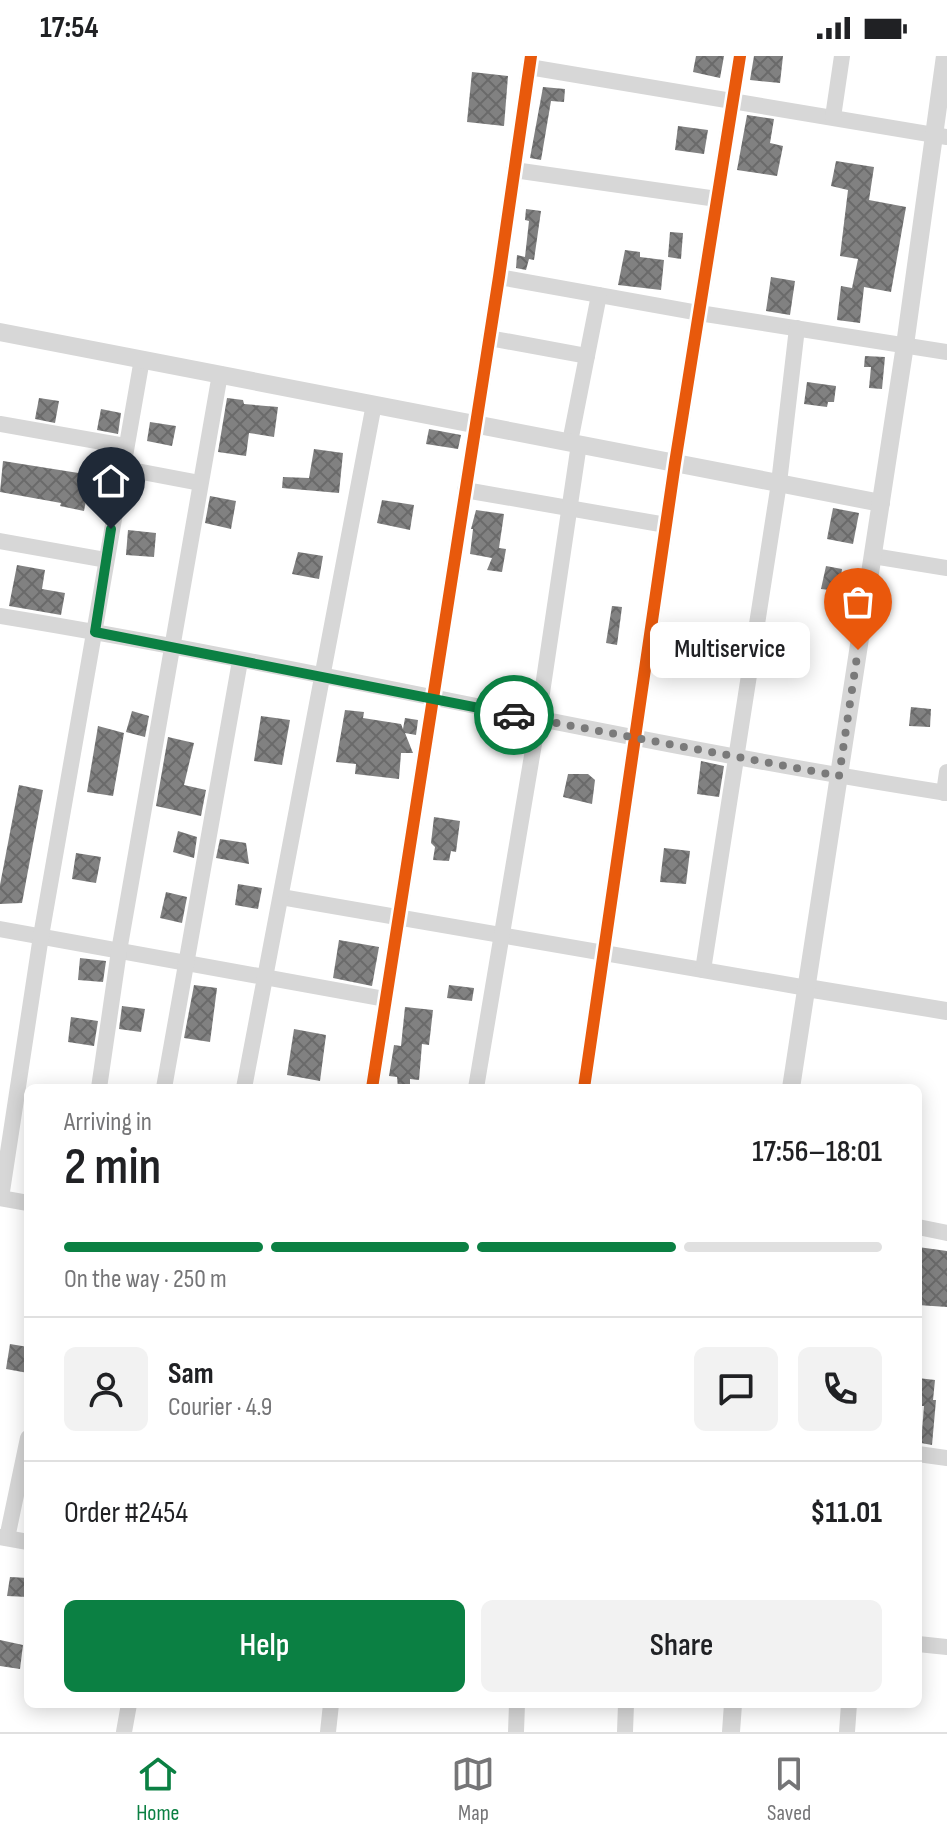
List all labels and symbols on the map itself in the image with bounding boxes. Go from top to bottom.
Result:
pin [77,447,145,529]
pin [824,568,892,650]
callout: Multiservice [650,622,810,678]
courier [474,675,554,755]

